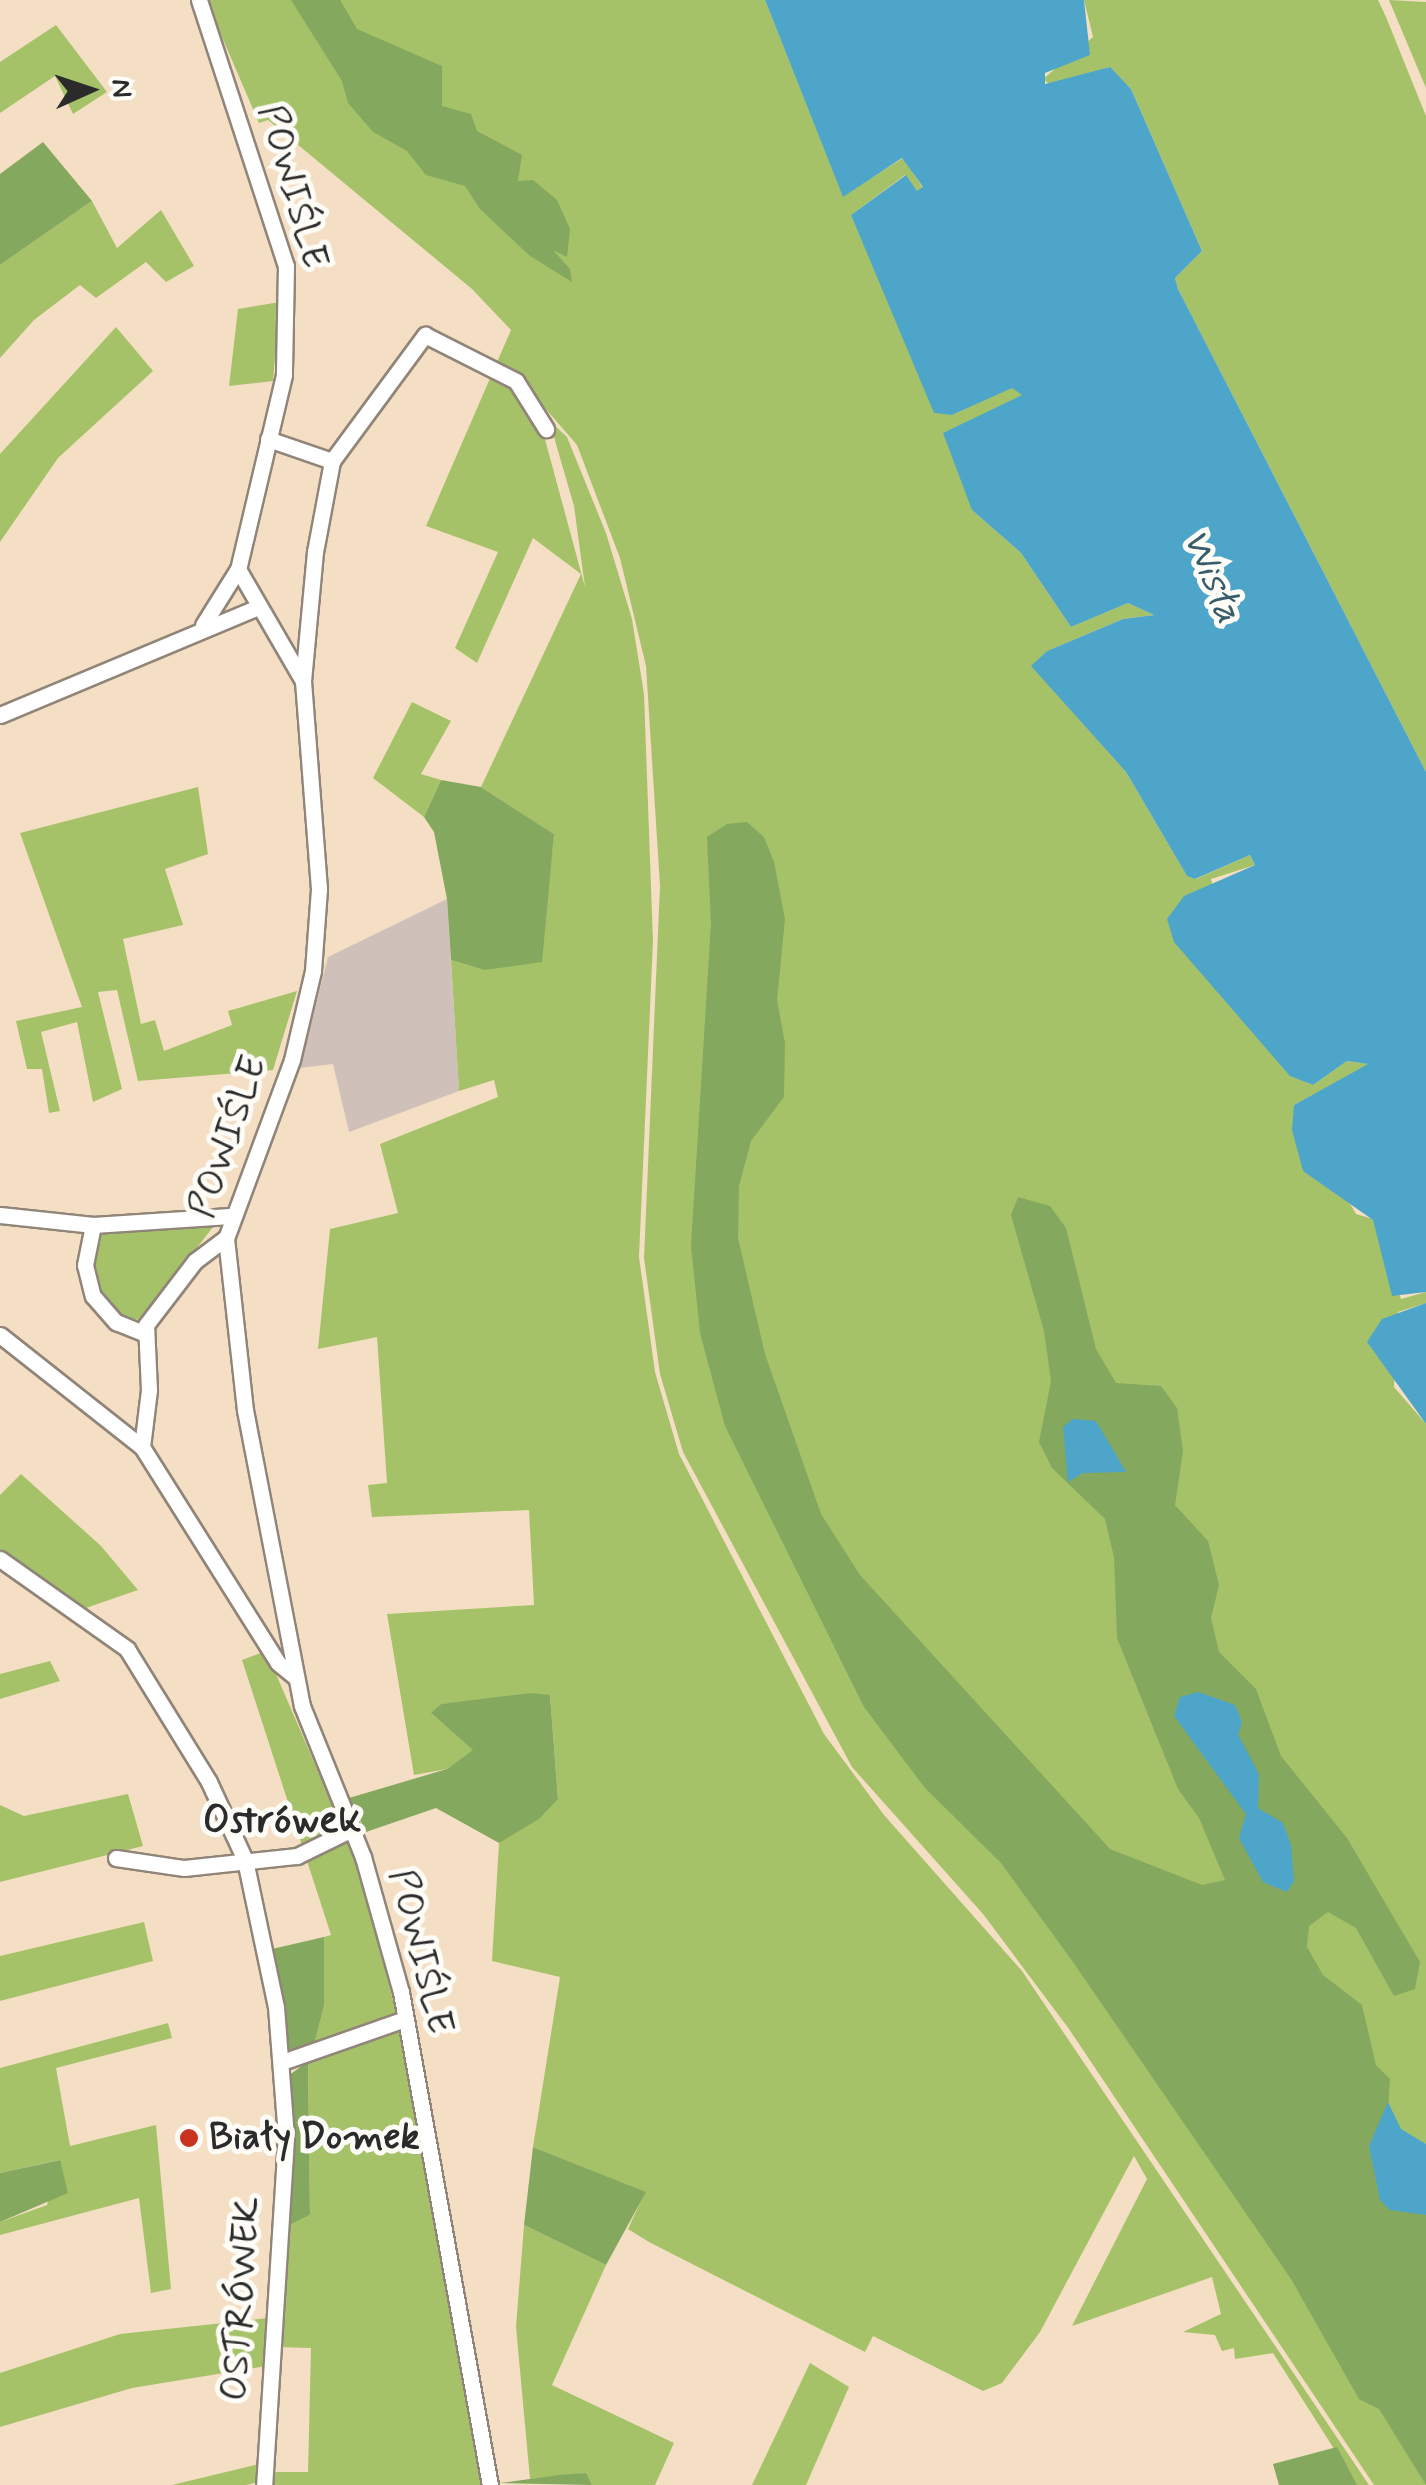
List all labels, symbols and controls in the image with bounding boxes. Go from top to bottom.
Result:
north arrow [40,40,140,140]
text: N [101,78,139,99]
street label: POWIŚLE [247,100,337,274]
water label: Wisła [1171,522,1253,630]
street label: POWIŚLE [180,1050,278,1224]
district label: Ostrówek [203,1797,361,1845]
street label: POWIŚLE [377,1865,463,2039]
place label: Biały Domek [209,2115,416,2161]
marker: Biały Domek [178,2127,200,2149]
street label: OSTRÓWEK [212,2195,272,2403]

